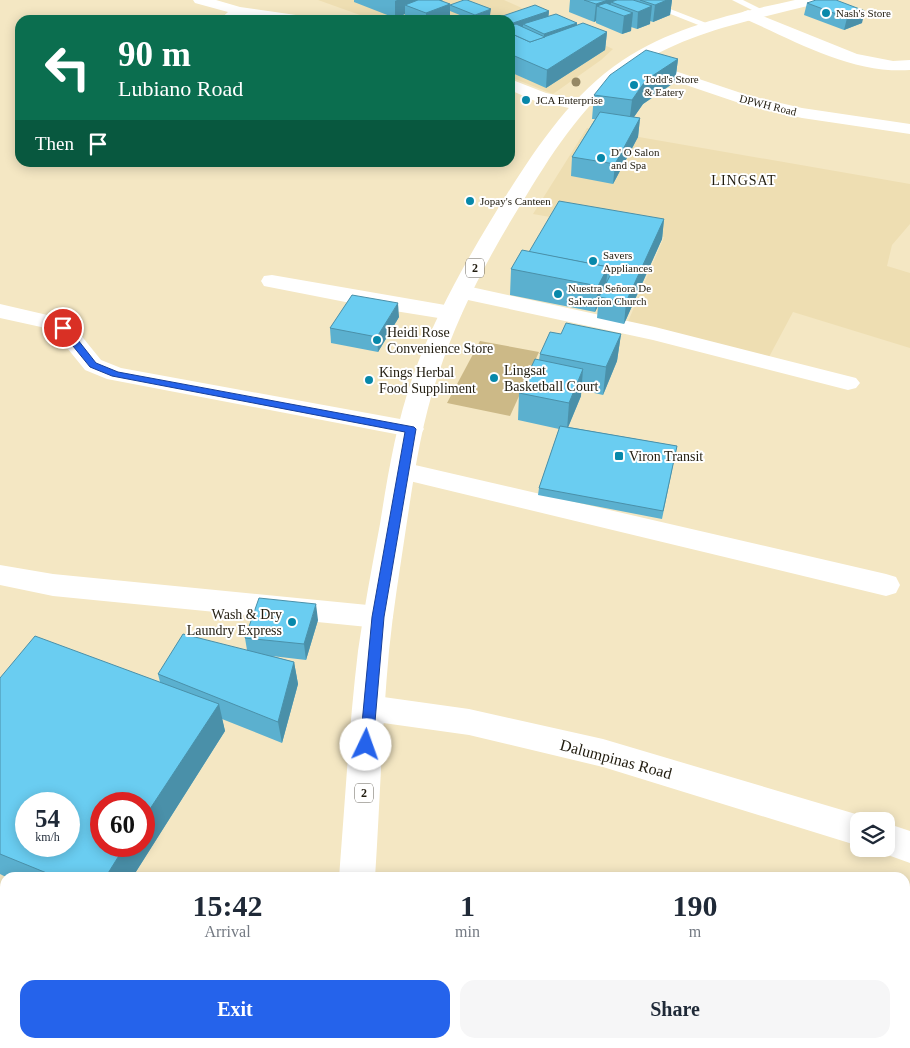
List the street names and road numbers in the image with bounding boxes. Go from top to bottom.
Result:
street label: DPWH Road [738,92,798,118]
road number: 2 [466,258,484,278]
street label: Dalumpinas Road [558,736,674,783]
road number: 2 [355,784,373,802]

